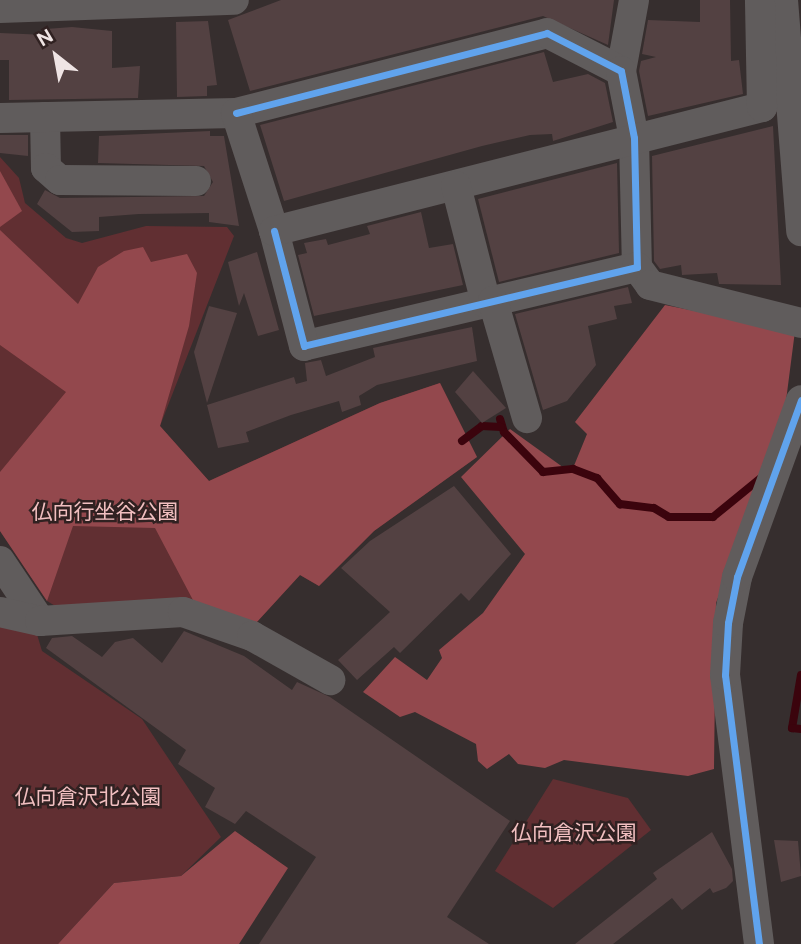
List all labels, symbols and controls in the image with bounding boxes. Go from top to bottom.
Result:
north arrow [21,21,91,91]
text: N [33,24,57,51]
park label: 仏向行坐谷公園 [32,499,178,525]
park label: 仏向倉沢北公園 [15,784,161,810]
park label: 仏向倉沢公園 [511,820,637,846]

